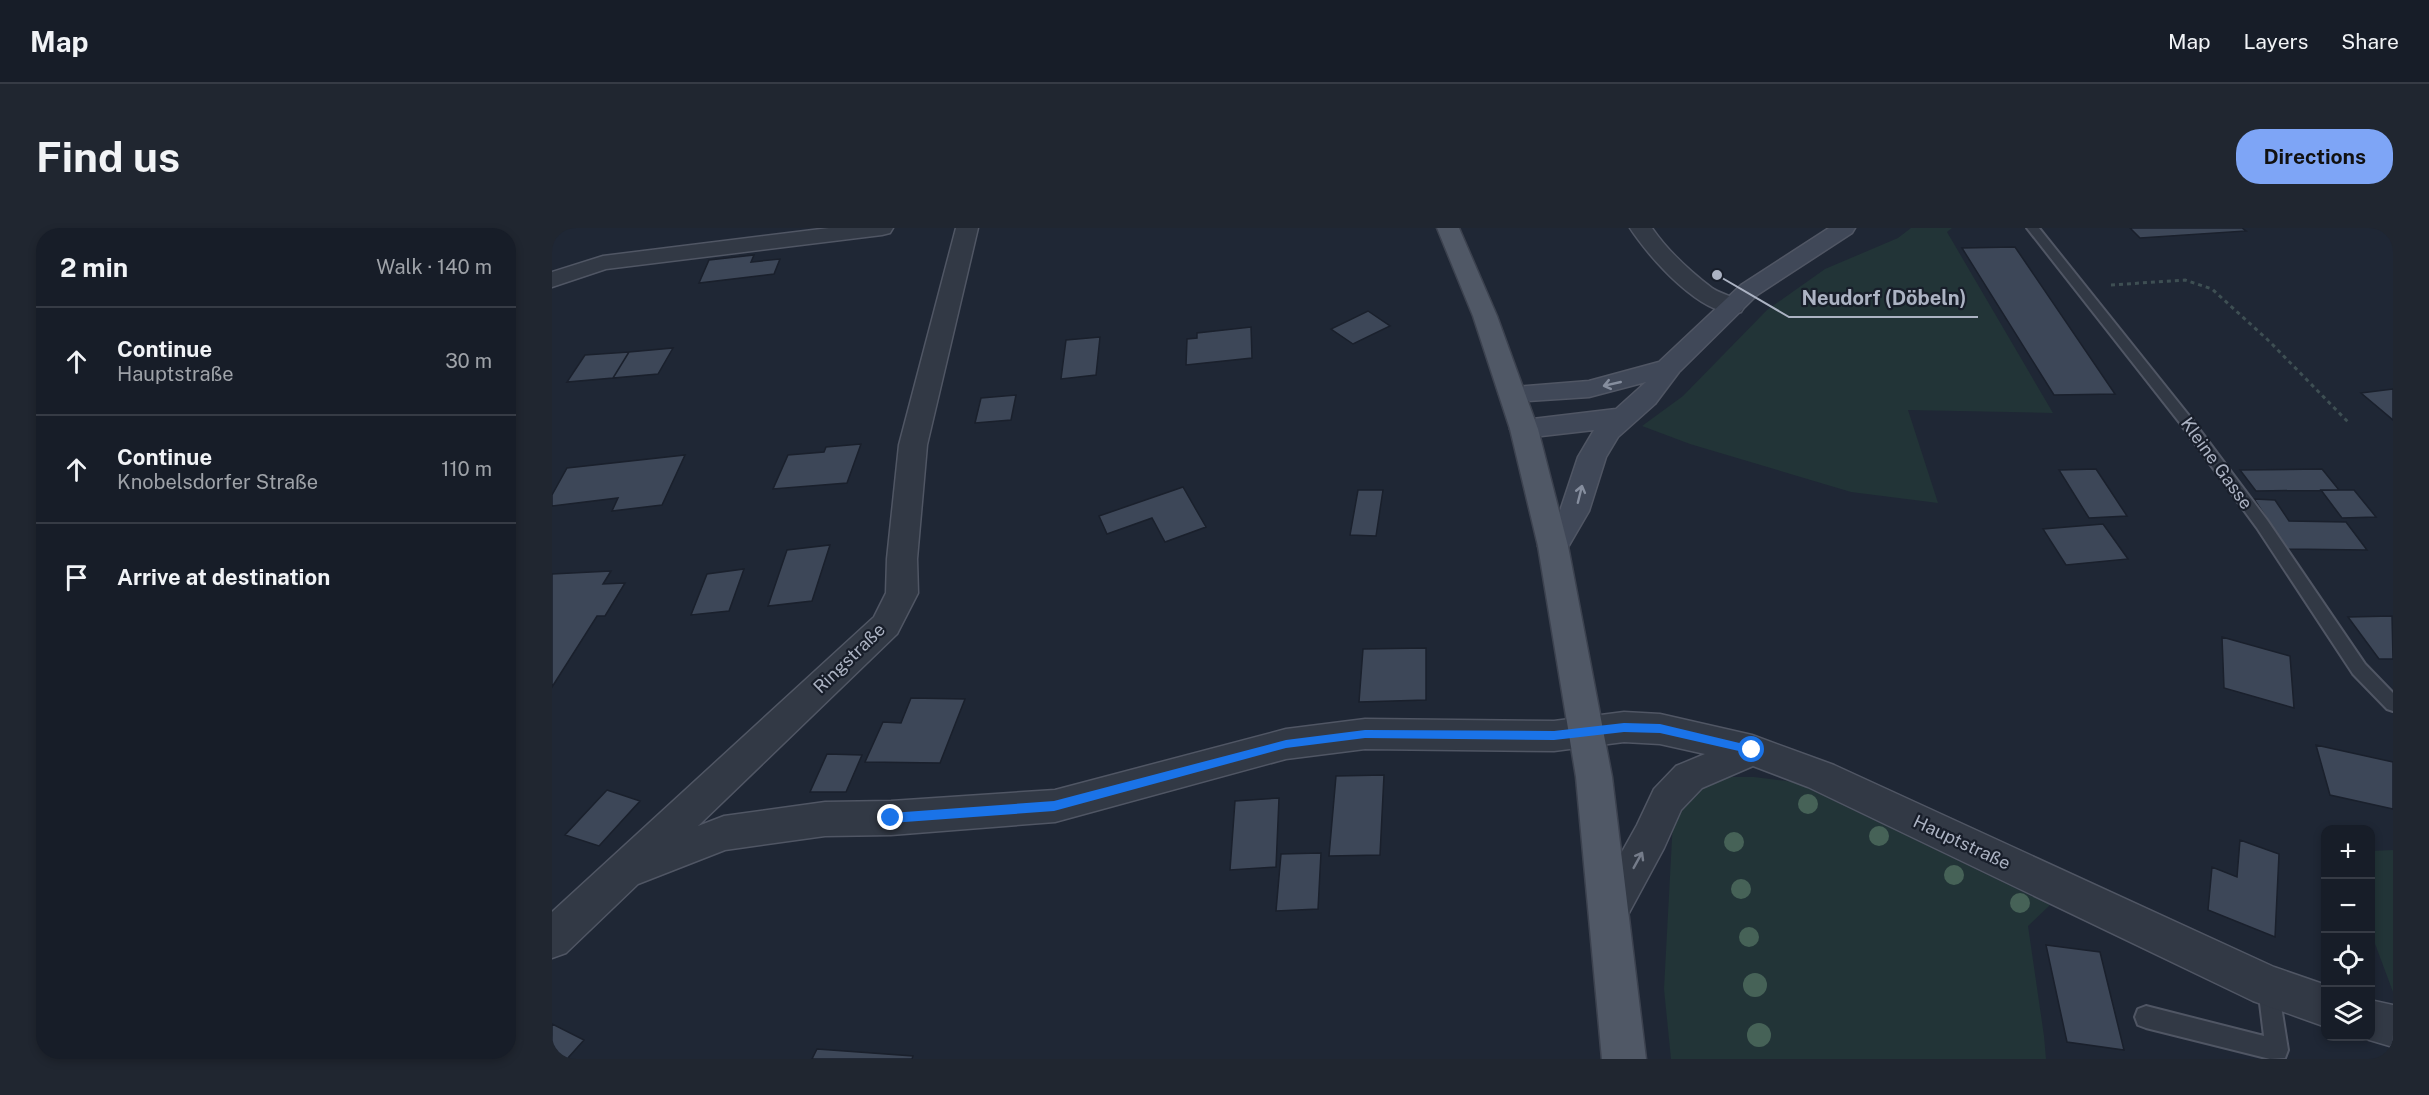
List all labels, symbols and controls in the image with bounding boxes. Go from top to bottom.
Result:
text: Map [30,25,89,58]
text: Map [2168,29,2211,54]
text: Layers [2244,29,2308,54]
text: Share [2341,29,2399,54]
button: Directions [2236,129,2393,184]
text: Find us [36,132,180,181]
text: 2 min [60,252,128,283]
text: Walk · 140 m [376,255,492,279]
callout: Neudorf (Döbeln) [1789,279,1978,317]
text: Neudorf (Döbeln) [1802,286,1966,310]
text: Continue [117,336,212,362]
icon: ahead [60,345,93,378]
text: 30 m [445,349,492,373]
text: Hauptstraße [117,362,234,386]
one-way arrow [1603,379,1622,390]
street label: Kleine Gasse [2177,413,2257,513]
text: Continue [117,444,212,470]
icon: ahead [60,453,93,486]
text: 110 m [441,457,492,481]
text: Knobelsdorfer Straße [117,470,318,494]
one-way arrow [1575,485,1587,504]
icon: arrive [60,561,93,594]
text: Arrive at destination [117,564,330,590]
street label: Ringstraße [809,619,889,697]
route start [1738,736,1764,762]
route end [877,804,903,830]
street label: Hauptstraße [1910,810,2014,874]
map controls [2321,825,2375,1041]
button: + [2321,825,2375,879]
one-way arrow [1633,852,1644,870]
button: − [2321,879,2375,933]
button: locate [2321,933,2375,987]
button: layers [2321,987,2375,1041]

